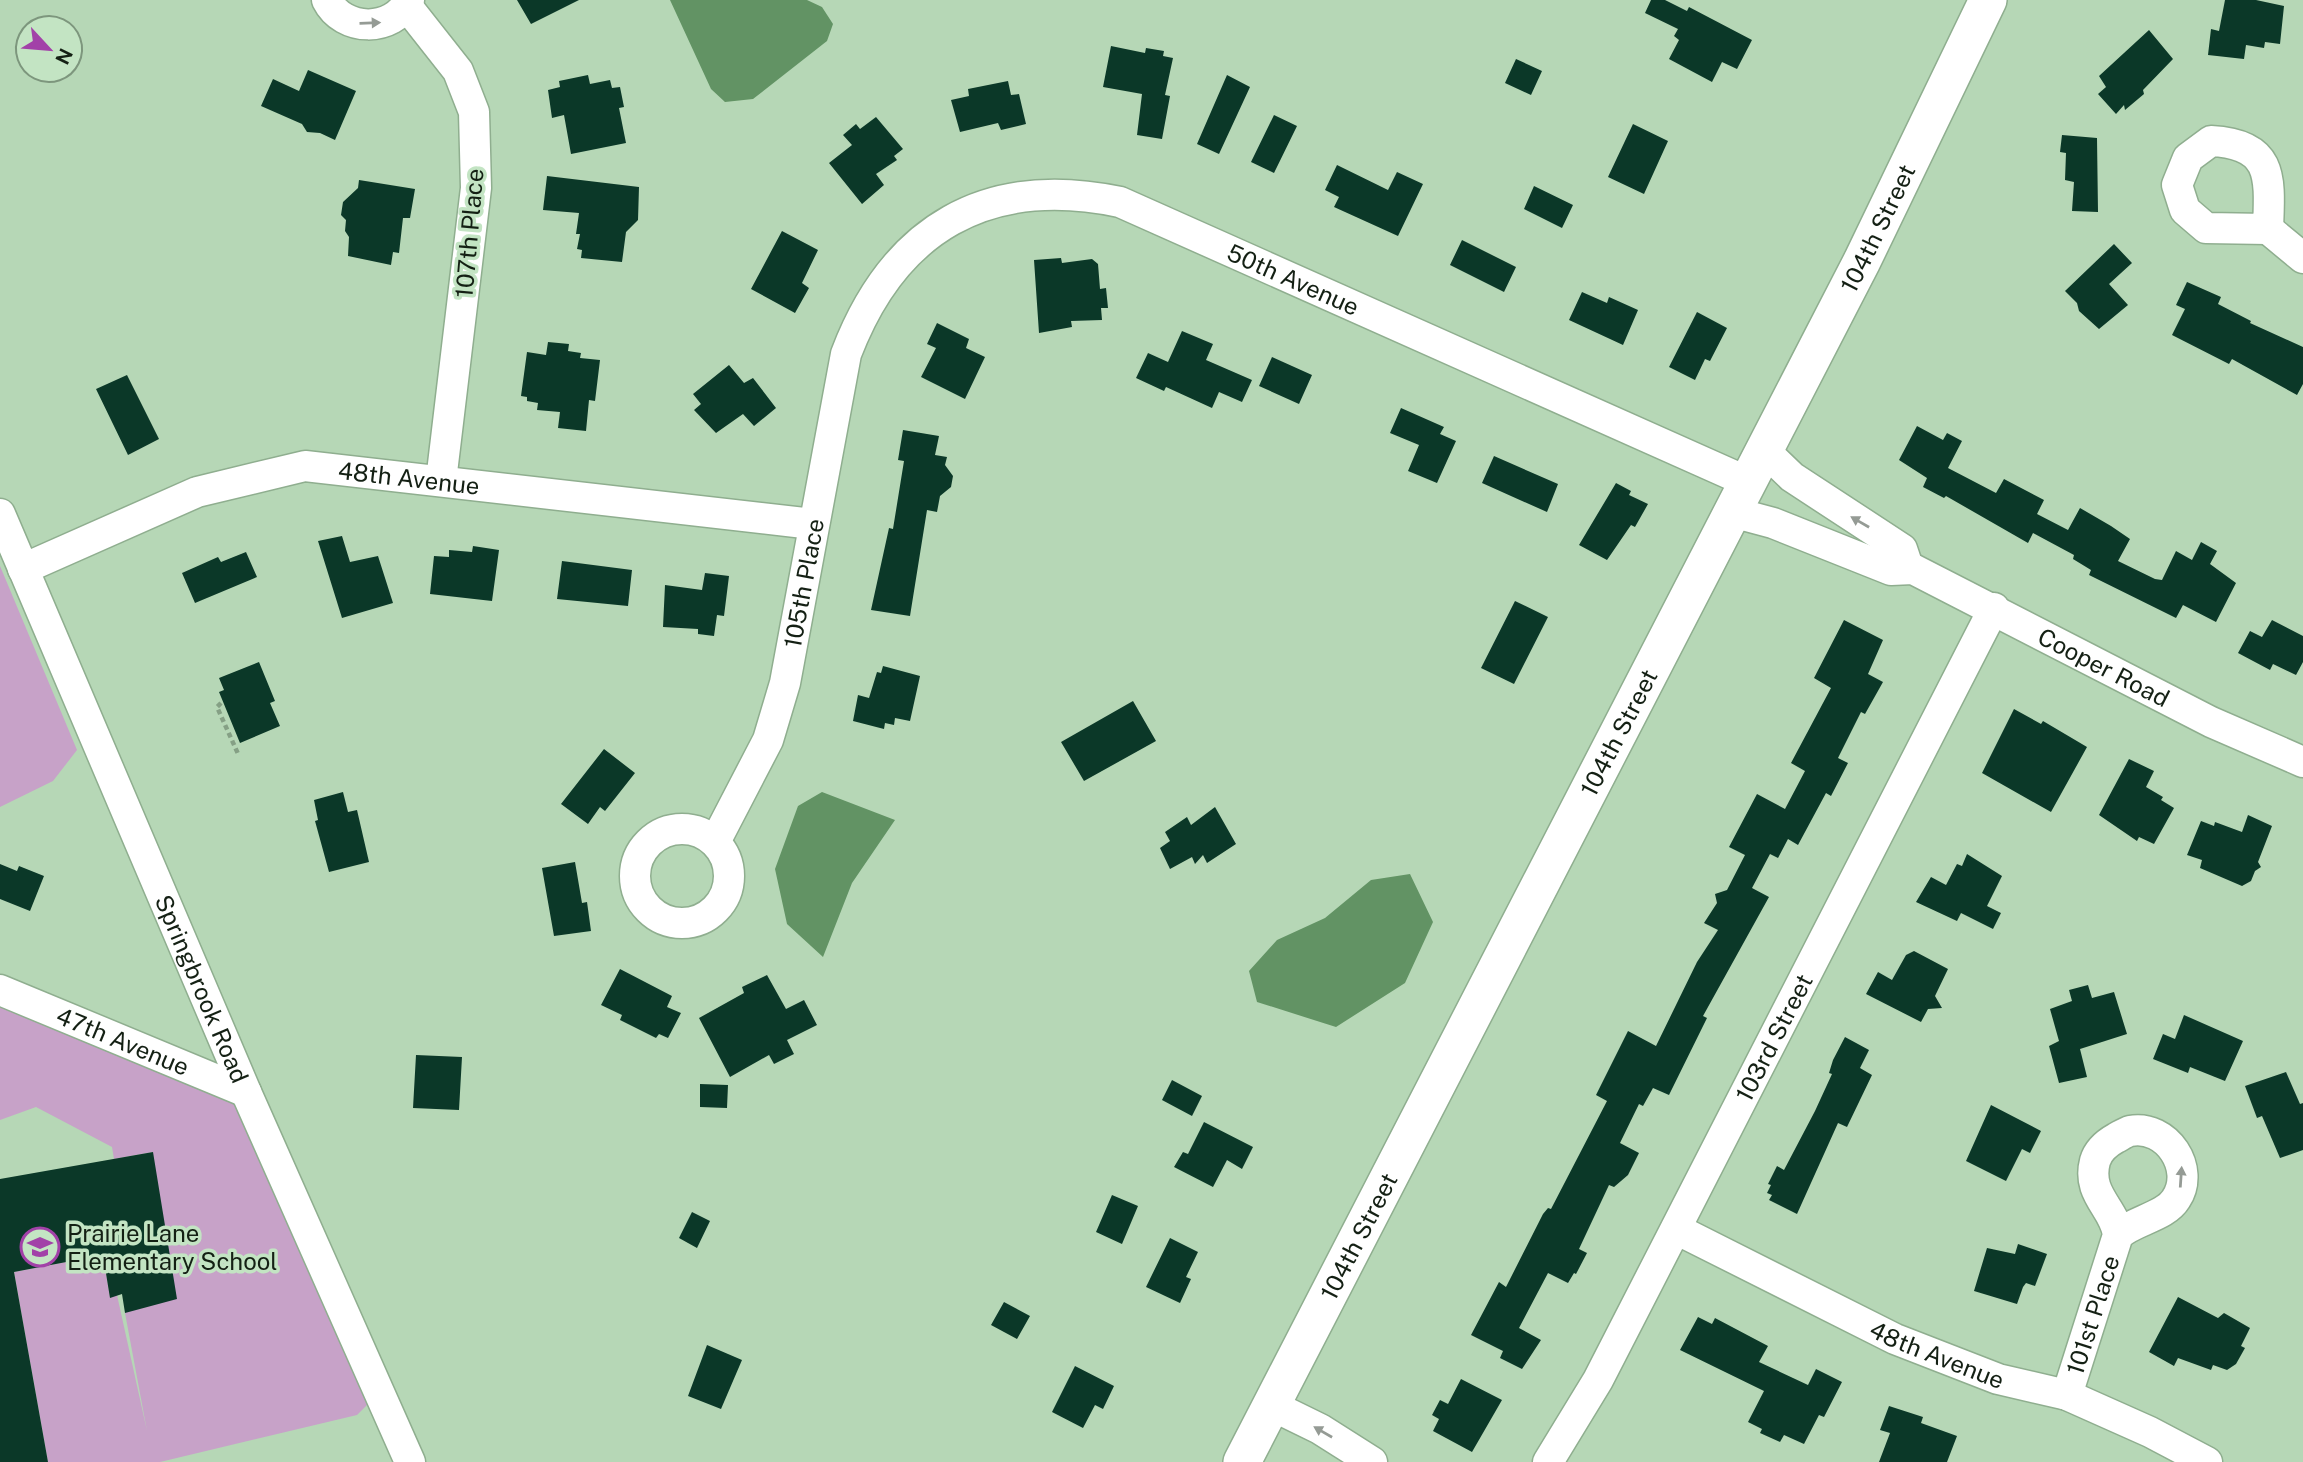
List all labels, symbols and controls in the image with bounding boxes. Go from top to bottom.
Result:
north arrow [14,14,84,84]
one-way arrow [360,18,382,29]
text: N [51,45,77,68]
street label: 104th Street [1834,160,1921,297]
street label: 107th Place [449,167,489,299]
street label: 50th Avenue [1223,238,1364,321]
street label: 48th Avenue [337,456,481,500]
street label: 105th Place [778,516,829,650]
one-way arrow [1851,516,1870,528]
street label: Cooper Road [2034,622,2174,712]
street label: 104th Street [1574,664,1663,801]
street label: Springbrook Road [150,891,254,1087]
street label: 103rd Street [1730,969,1818,1106]
street label: 47th Avenue [52,1001,193,1081]
one-way arrow [2175,1166,2186,1188]
street label: 104th Street [1314,1168,1403,1304]
place label: Prairie Lane Elementary School [67,1219,278,1275]
school or university icon: Prairie Lane Elementary School [19,1226,61,1268]
street label: 101st Place [2060,1252,2125,1378]
street label: 48th Avenue [1865,1315,2008,1394]
one-way arrow [1313,1425,1332,1438]

